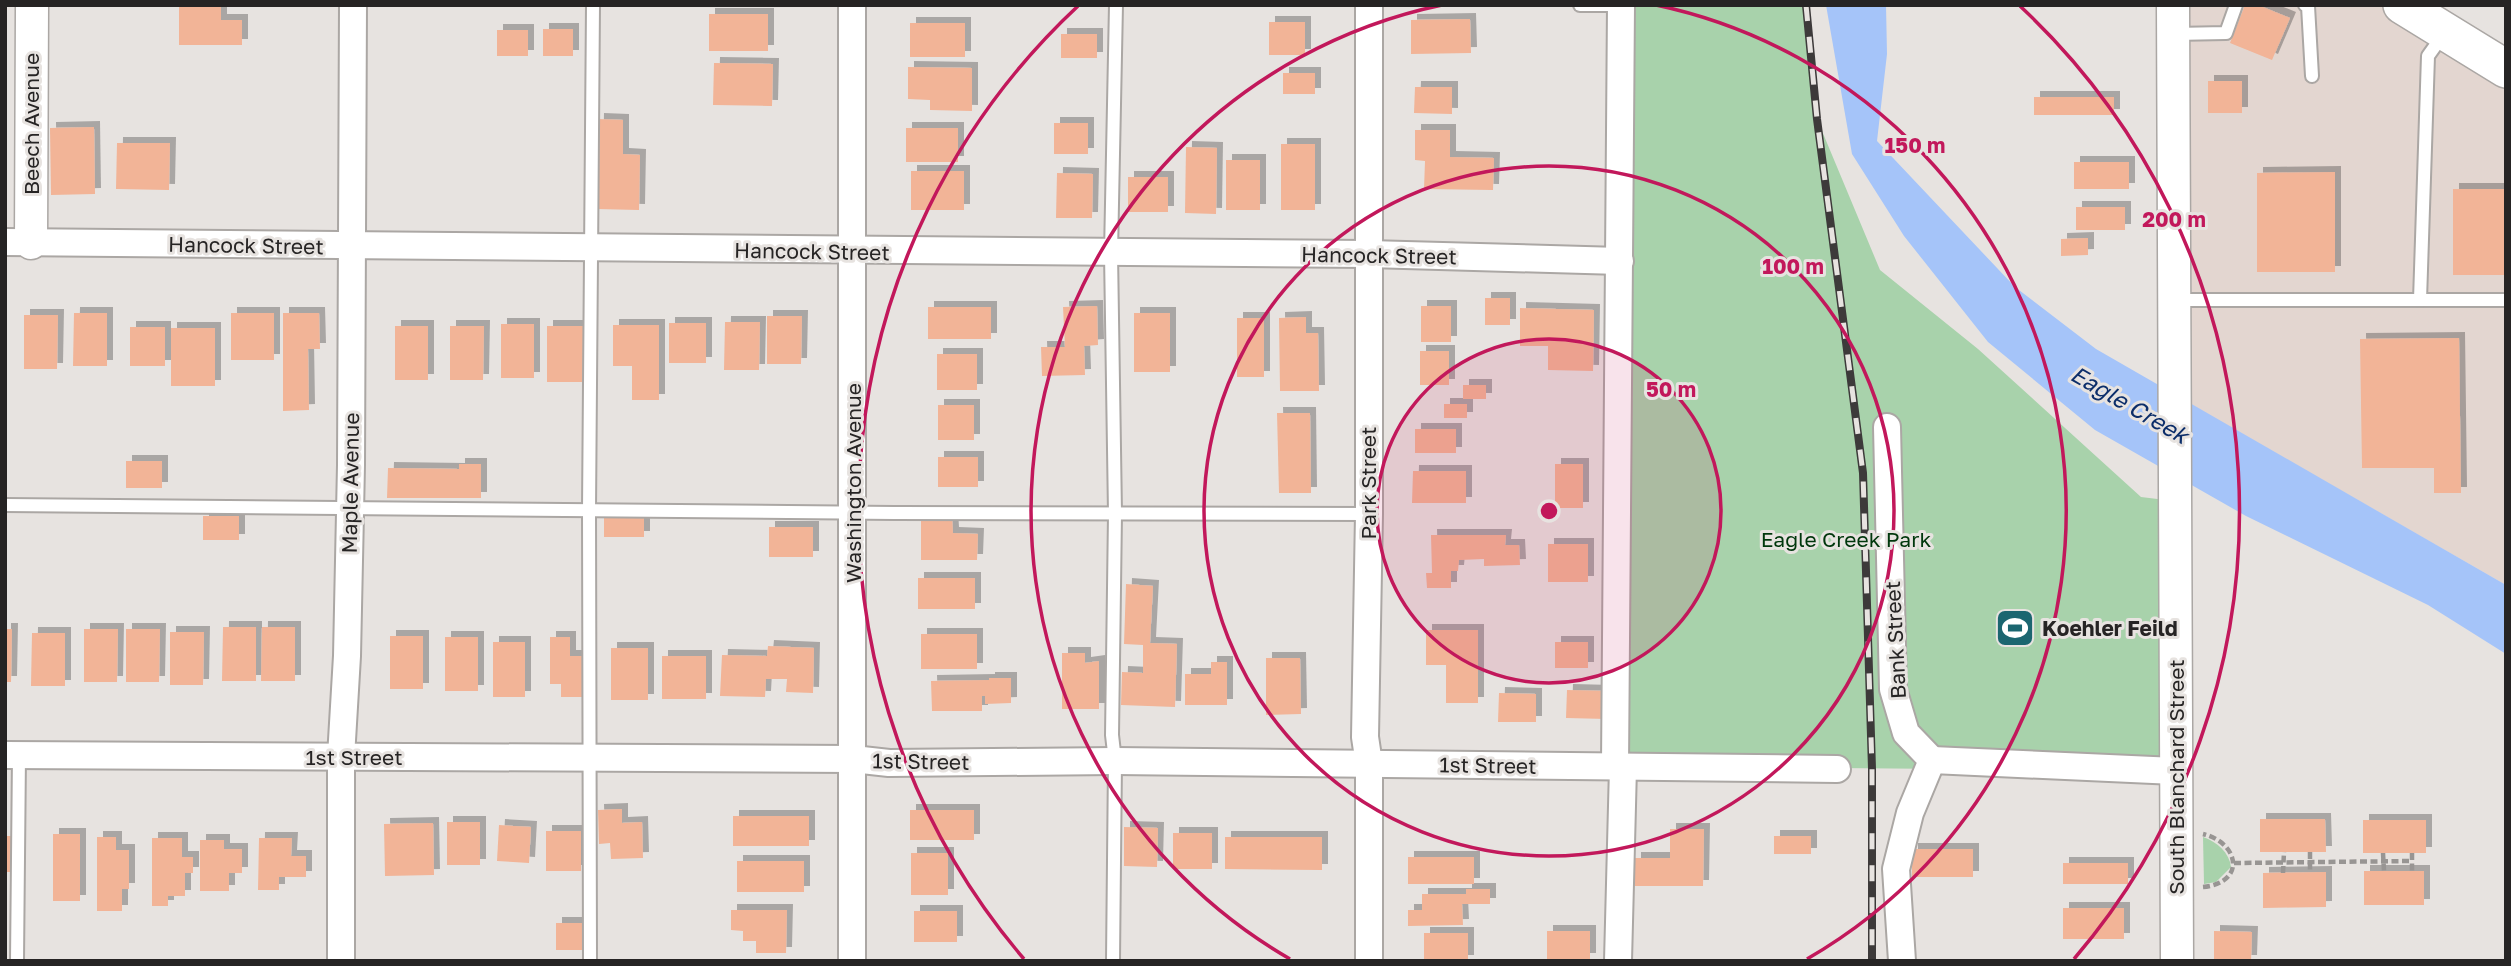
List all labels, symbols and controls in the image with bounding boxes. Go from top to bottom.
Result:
street label: Beech Avenue [18,53,44,195]
text: 150 m [1885,132,1945,158]
text: 200 m [2142,206,2206,232]
street label: Hancock Street [168,231,324,259]
street label: Hancock Street [734,237,890,265]
street label: Hancock Street [1301,241,1457,269]
text: 100 m [1762,253,1824,279]
water label: Eagle Creek [2066,359,2196,450]
text: 50 m [1646,376,1696,402]
street label: Washington Avenue [840,383,866,583]
street label: Maple Avenue [336,412,364,554]
street label: Park Street [1355,427,1381,539]
centre of rings [1537,499,1561,523]
park label: Eagle Creek Park [1761,526,1931,552]
street label: Bank Street [1879,580,1911,700]
sports icon: Koehler Feild [1994,607,2036,649]
place label: Koehler Feild [2042,615,2178,641]
street label: South Blanchard Street [2163,659,2189,895]
street label: 1st Street [305,744,403,770]
street label: 1st Street [872,747,970,775]
street label: 1st Street [1439,751,1537,779]

